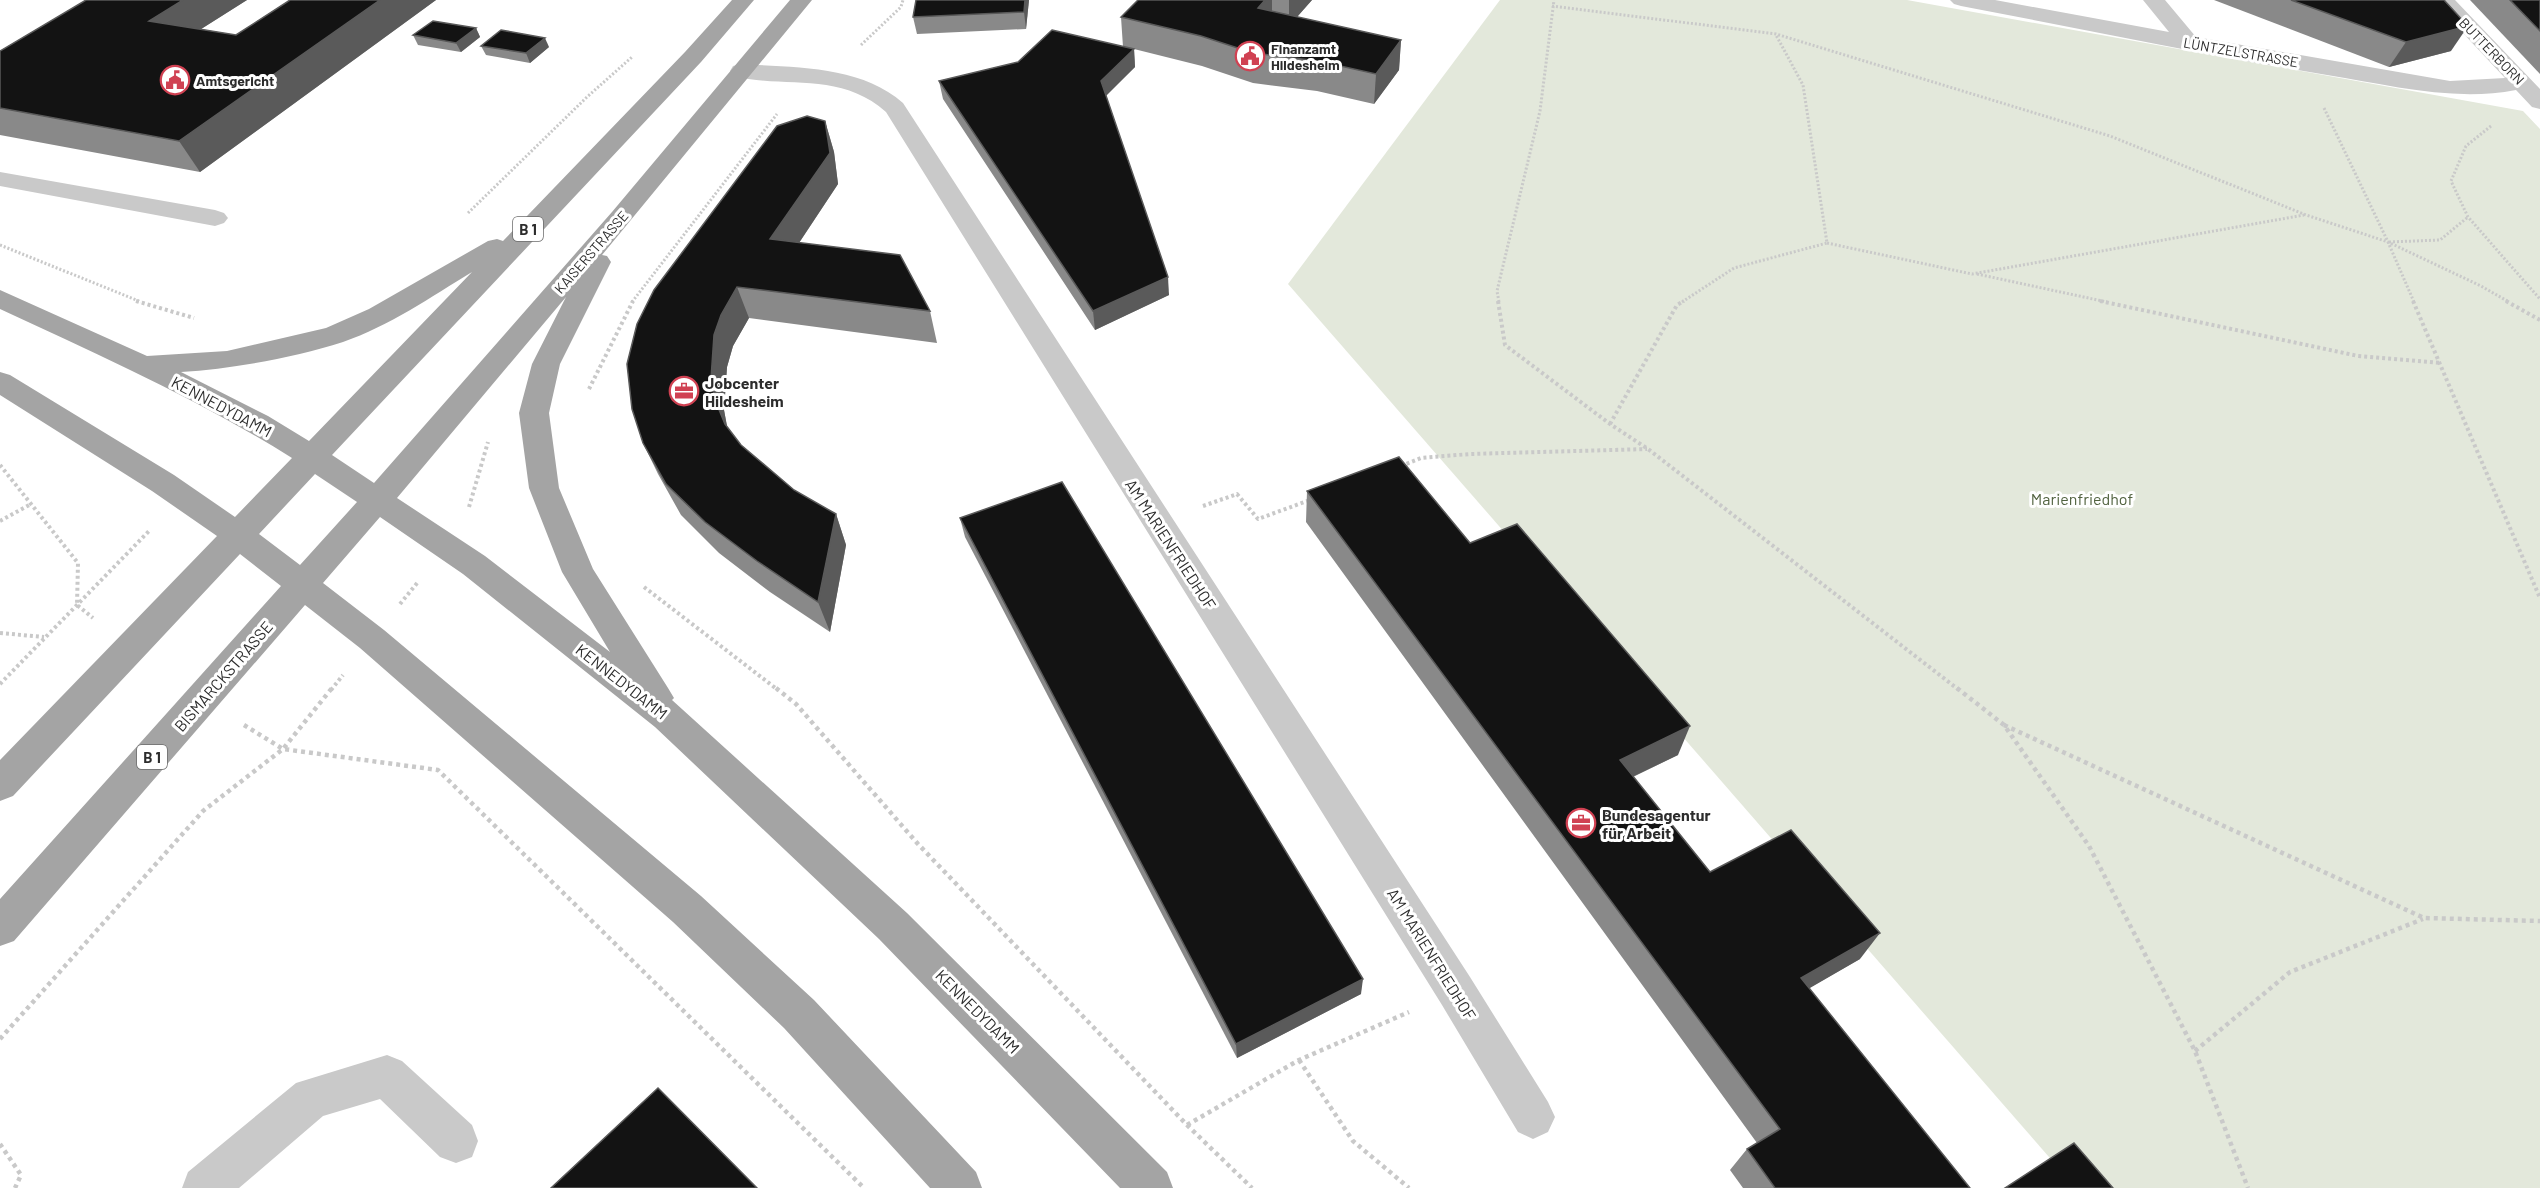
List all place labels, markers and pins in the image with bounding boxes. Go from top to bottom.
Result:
public building icon: Finanzamt Hildesheim [1234,40,1266,72]
place label: Finanzamt Hildesheim [1271,40,1340,73]
public building icon: Amtsgericht [159,64,191,96]
place label: Amtsgericht [196,72,274,89]
place label: Jobcenter Hildesheim [705,373,784,410]
office icon: Jobcenter Hildesheim [668,375,700,407]
place label: Bundesagentur für Arbeit [1602,805,1711,842]
office icon: Bundesagentur für Arbeit [1565,807,1597,839]

